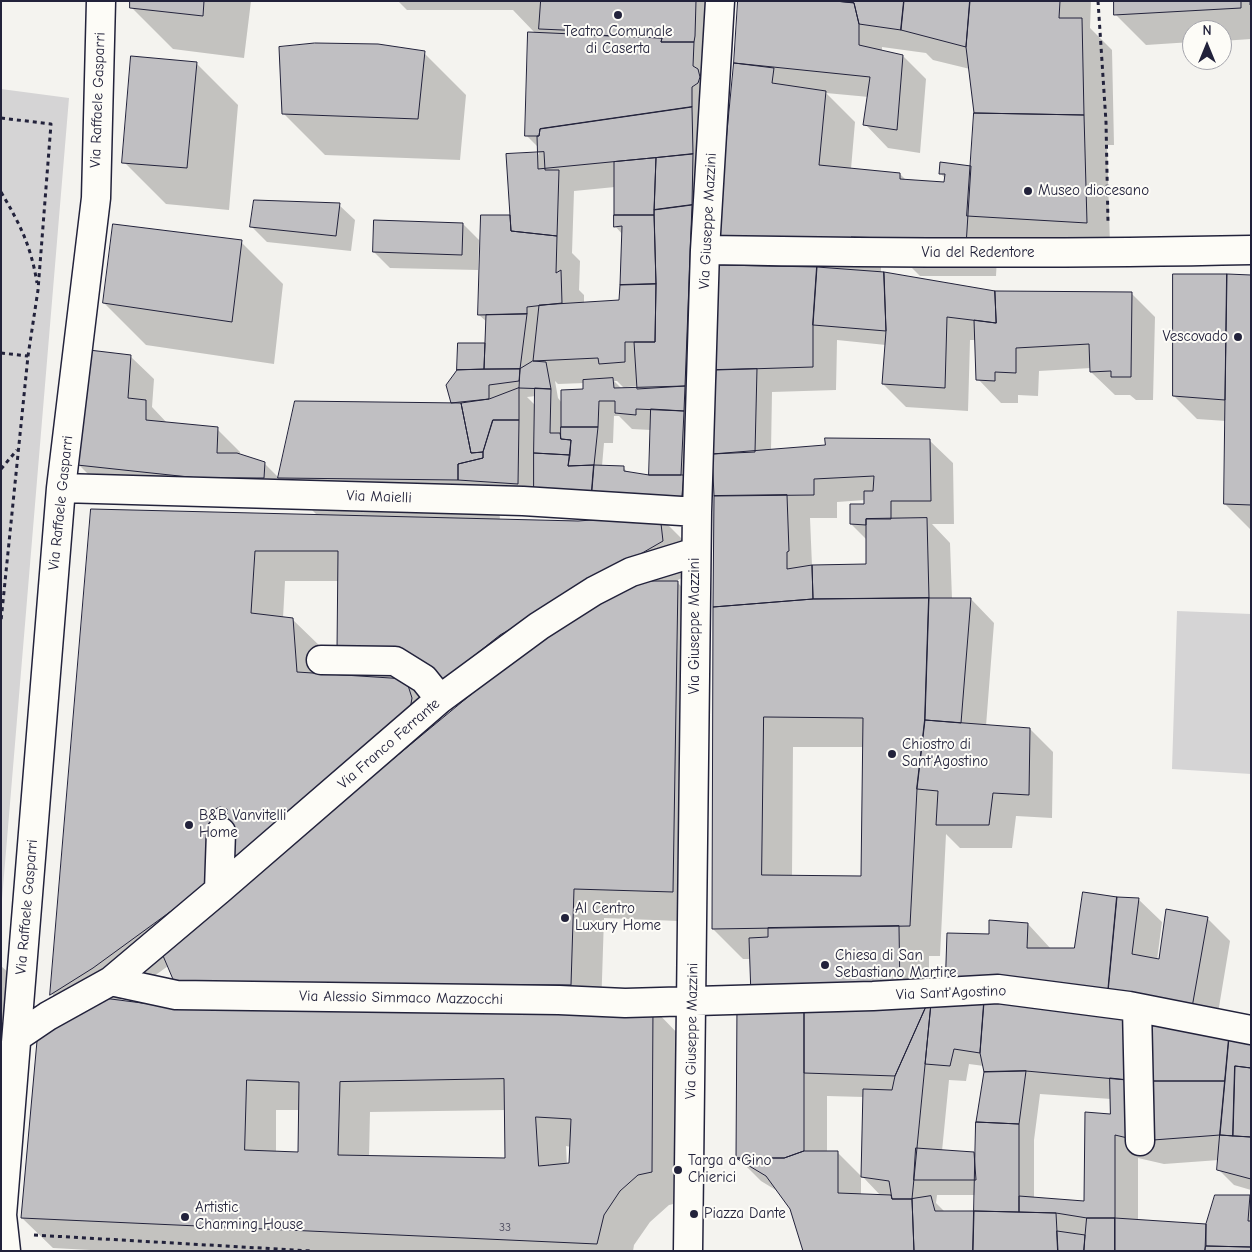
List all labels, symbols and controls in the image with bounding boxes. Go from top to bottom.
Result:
marker: Teatro Comunale di Caserta [612,9,624,21]
north arrow [1182,20,1232,70]
text: N [1202,22,1212,39]
place label: Teatro Comunale di Caserta [564,23,672,58]
street label: Via Raffaele Gasparri [87,32,109,168]
street label: Via Giuseppe Mazzini [695,152,721,290]
place label: Museo diocesano [1038,182,1149,200]
marker: Museo diocesano [1022,185,1034,197]
street label: Via del Redentore [922,244,1034,262]
place label: Vescovado [1163,328,1228,346]
marker: Vescovado [1232,331,1244,343]
street label: Via Raffaele Gasparri [45,435,77,571]
street label: Via Maielli [346,487,412,507]
street label: Via Giuseppe Mazzini [686,558,704,694]
street label: Via Franco Ferrante [334,695,444,793]
place label: Chiostro di Sant'Agostino [902,736,988,771]
marker: Chiostro di Sant'Agostino [886,748,898,760]
place label: B&B Vanvitelli Home [199,807,287,842]
marker: B&B Vanvitelli Home [183,819,195,831]
street label: Via Raffaele Gasparri [12,839,42,975]
place label: Al Centro Luxury Home [575,900,661,935]
marker: Al Centro Luxury Home [559,912,571,924]
place label: Chiesa di San Sebastiano Martire [835,947,957,982]
marker: Chiesa di San Sebastiano Martire [819,959,831,971]
street label: Via Giuseppe Mazzini [682,963,702,1099]
street label: Via Sant'Agostino [896,982,1006,1004]
street label: Via Alessio Simmaco Mazzocchi [299,987,503,1009]
place label: Targa a Gino Chierici [688,1152,772,1187]
marker: Targa a Gino Chierici [672,1164,684,1176]
place label: Artistic Charming House [195,1199,303,1234]
place label: Piazza Dante [704,1205,786,1223]
marker: Piazza Dante [688,1208,700,1220]
marker: Artistic Charming House [179,1211,191,1223]
house number: 33 [499,1221,511,1235]

